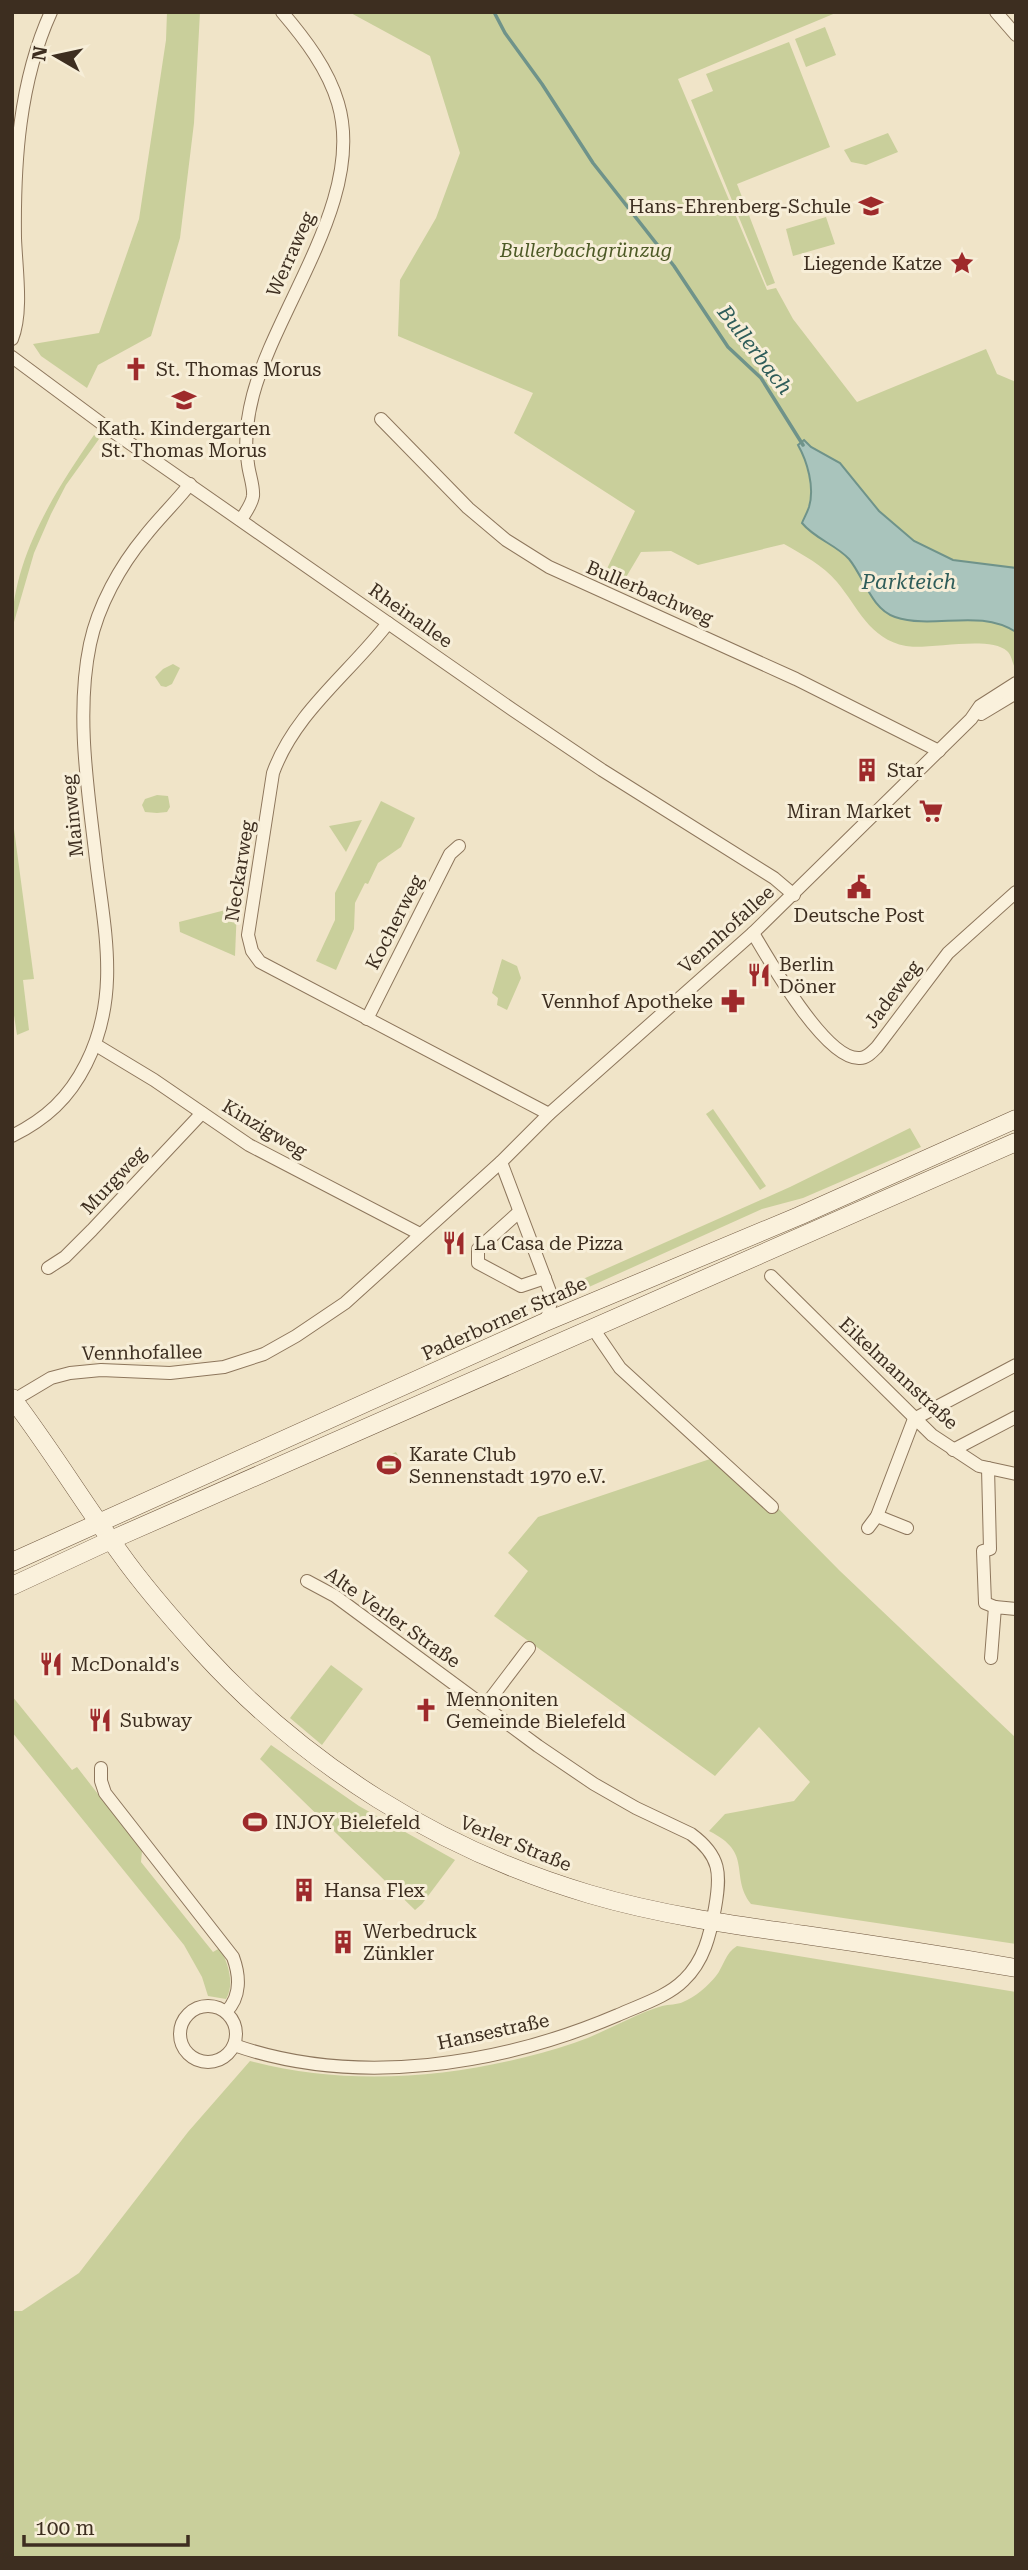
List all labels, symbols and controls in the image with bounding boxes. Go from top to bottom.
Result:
north arrow [21,21,91,91]
text: N [27,44,52,62]
school or university icon: Hans-Ehrenberg-Schule [857,192,885,220]
place label: Hans-Ehrenberg-Schule [629,195,851,218]
street label: Werraweg [261,208,319,300]
park label: Bullerbachgrünzug [499,239,672,262]
place icon: Liegende Katze [948,249,976,277]
place label: Liegende Katze [803,252,942,275]
water label: Bullerbach [712,300,797,400]
church icon: St. Thomas Morus [122,355,150,383]
place label: St. Thomas Morus [156,358,321,381]
school or university icon: Kath. Kindergarten St. Thomas Morus [170,386,198,414]
place label: Kath. Kindergarten St. Thomas Morus [97,417,271,462]
street label: Bullerbachweg [583,555,717,630]
water label: Parkteich [861,570,956,594]
street label: Rheinallee [364,578,457,653]
building icon: Star [853,756,881,784]
place label: Star [887,759,924,782]
street label: Mainweg [57,773,88,858]
supermarket icon: Miran Market [917,797,945,825]
place label: Miran Market [787,800,911,823]
street label: Neckarweg [220,818,259,923]
street label: Kocherweg [361,871,428,973]
public building icon: Deutsche Post [845,873,873,901]
street label: Vennhofallee [674,880,779,978]
place label: Deutsche Post [794,904,924,927]
place label: Berlin Döner [779,953,836,998]
street label: Jadeweg [859,956,926,1033]
restaurant icon: Berlin Döner [745,961,773,989]
pharmacy icon: Vennhof Apotheke [719,987,747,1015]
place label: Vennhof Apotheke [541,990,713,1013]
street label: Kinzigweg [218,1094,311,1163]
street label: Murgweg [76,1141,151,1219]
restaurant icon: La Casa de Pizza [440,1229,468,1257]
place label: La Casa de Pizza [474,1232,624,1255]
street label: Paderborner Straße [418,1272,590,1365]
street label: Eikelmannstraße [834,1312,963,1434]
street label: Vennhofallee [81,1340,203,1365]
place label: Karate Club Sennenstadt 1970 e.V. [409,1443,606,1488]
sports icon: Karate Club Sennenstadt 1970 e.V. [375,1451,403,1479]
street label: Alte Verler Straße [321,1562,465,1673]
restaurant icon: McDonald's [37,1650,65,1678]
place label: McDonald's [71,1653,179,1676]
place label: Mennoniten Gemeinde Bielefeld [446,1688,626,1733]
church icon: Mennoniten Gemeinde Bielefeld [412,1696,440,1724]
restaurant icon: Subway [86,1706,114,1734]
place label: Subway [120,1709,193,1732]
sports icon: INJOY Bielefeld [241,1808,269,1836]
place label: INJOY Bielefeld [275,1811,420,1834]
street label: Verler Straße [457,1811,575,1876]
building icon: Hansa Flex [290,1876,318,1904]
place label: Hansa Flex [324,1879,425,1902]
place label: Werbedruck Zünkler [363,1920,477,1965]
building icon: Werbedruck Zünkler [329,1928,357,1956]
street label: Hansestraße [435,2008,551,2055]
scale bar [24,2504,189,2548]
text: 100 m [35,2516,95,2540]

